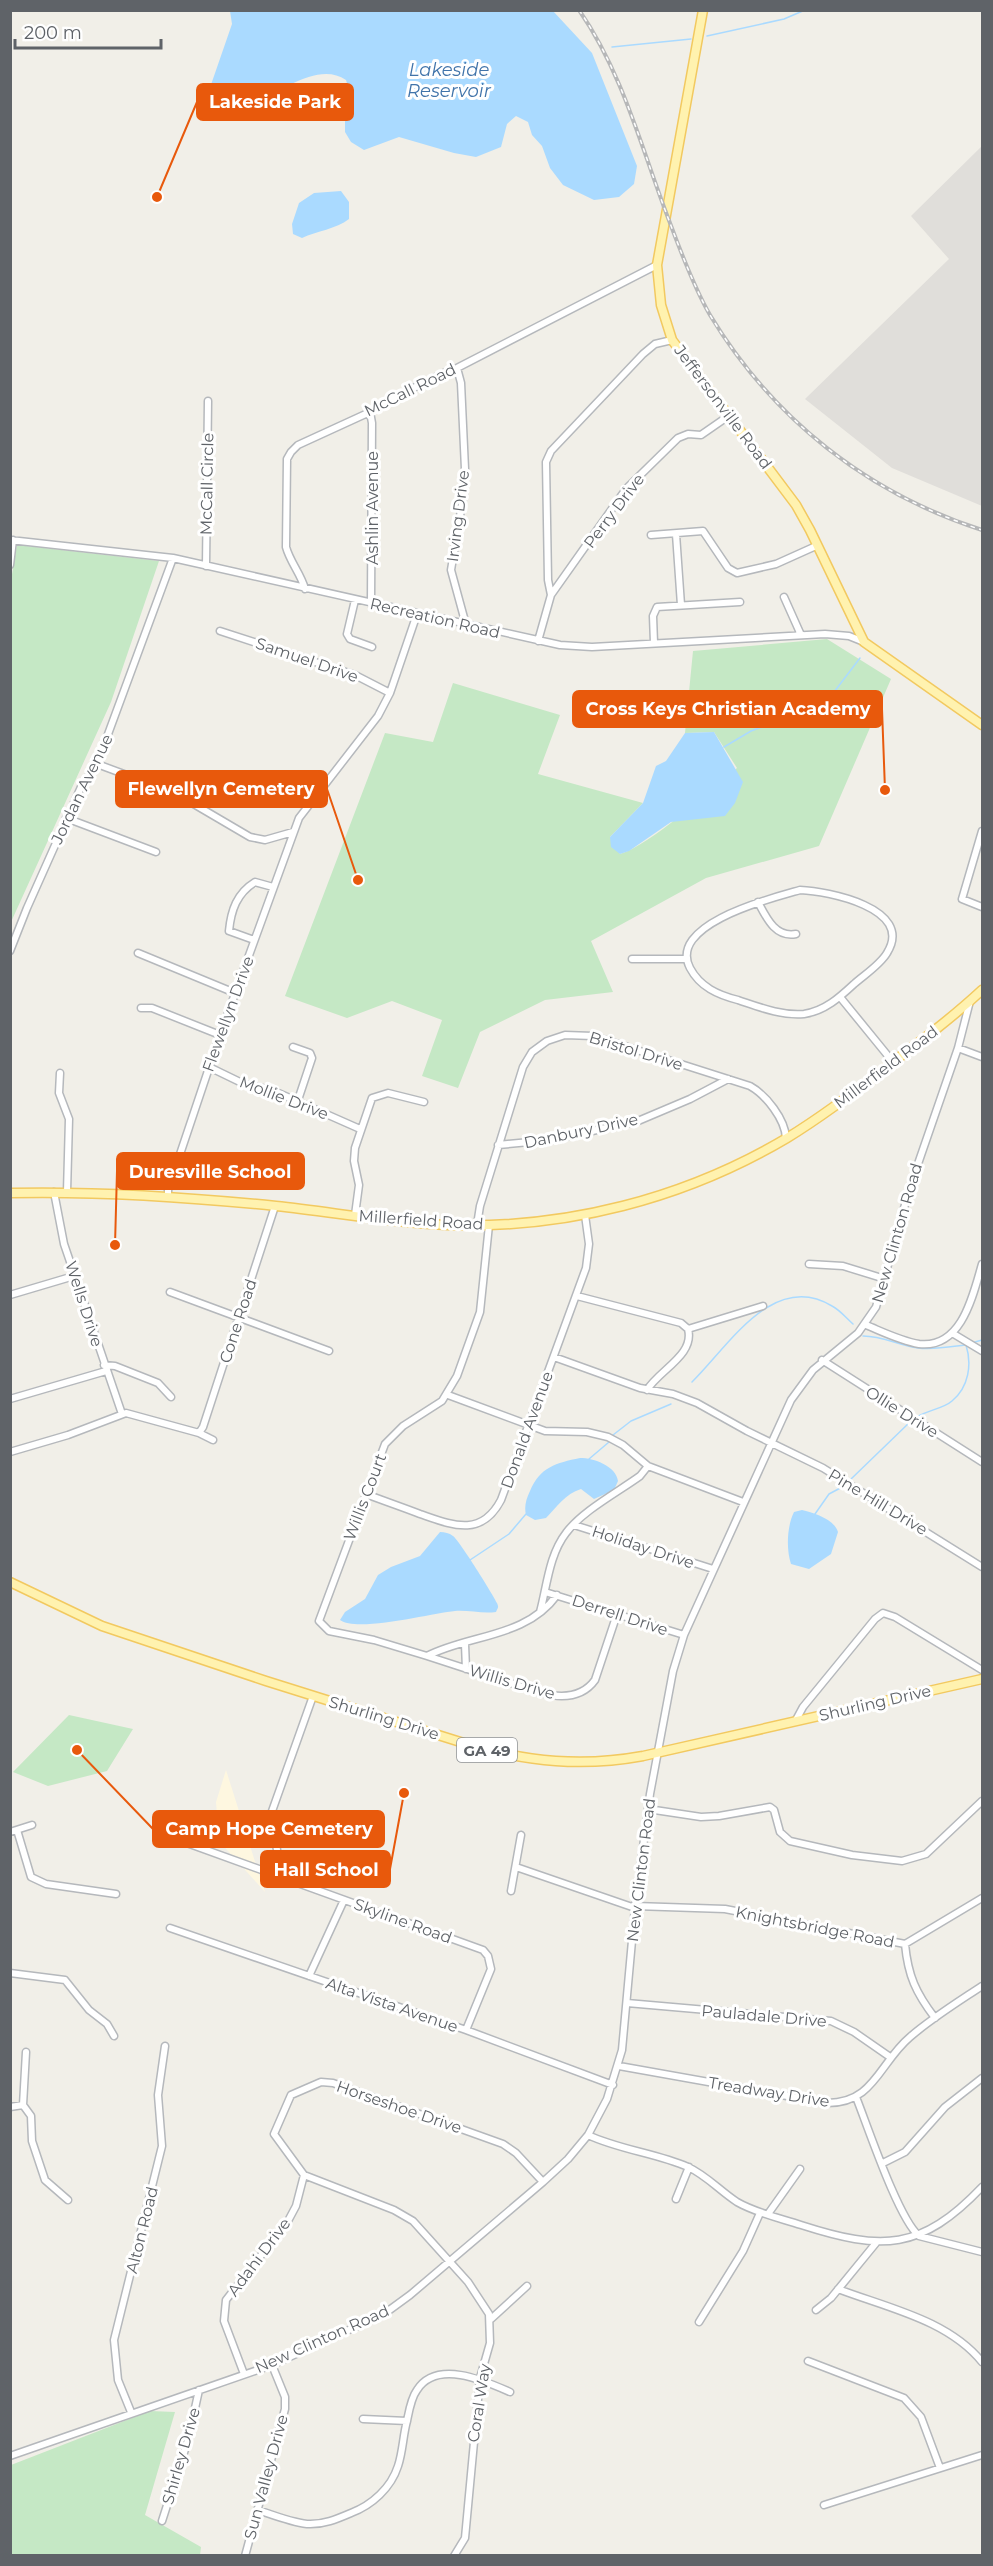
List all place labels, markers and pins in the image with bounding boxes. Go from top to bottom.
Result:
callout: Lakeside Park [197,84,353,120]
callout: Cross Keys Christian Academy [573,691,882,727]
callout: Flewellyn Cemetery [116,771,327,807]
callout: Duresville School [117,1153,304,1189]
callout: Camp Hope Cemetery [153,1811,384,1847]
callout: Hall School [261,1851,390,1887]

